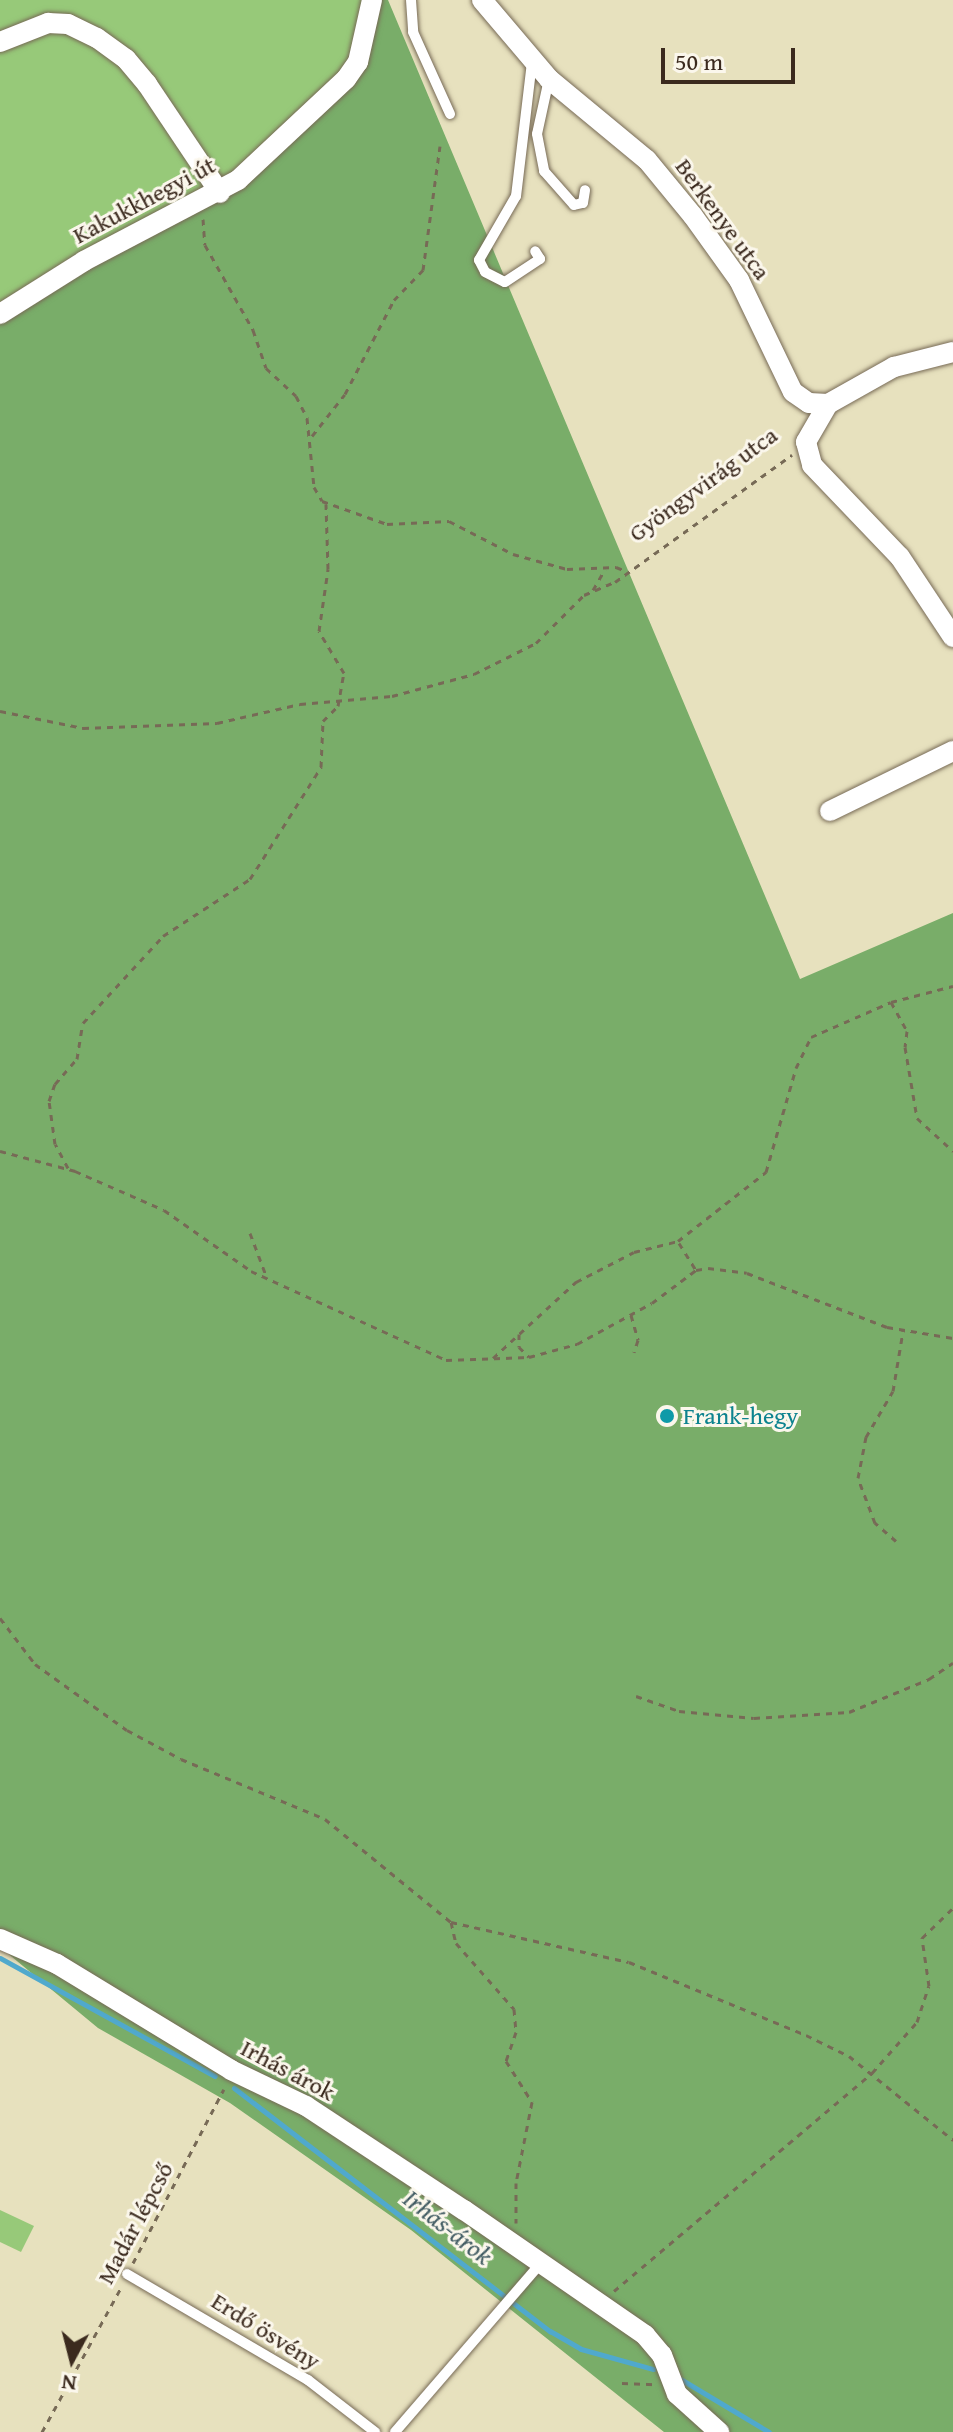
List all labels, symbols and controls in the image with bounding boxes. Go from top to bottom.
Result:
scale bar [665,32,799,82]
text: 50 m [675,44,723,79]
street label: Kakukkhegyi út [68,150,220,250]
street label: Berkenye utca [669,153,777,285]
street label: Gyöngyvirág utca [623,421,783,547]
place label: Frank-hegy [683,1402,798,1430]
marker: Frank-hegy [658,1407,676,1425]
street label: Irhás árok [236,2033,340,2107]
street label: Madár lépcső [91,2157,179,2289]
water label: Irhás-árok [397,2183,499,2271]
street label: Erdő ösvény [206,2286,326,2376]
north arrow [32,2320,112,2400]
text: N [60,2367,78,2401]

